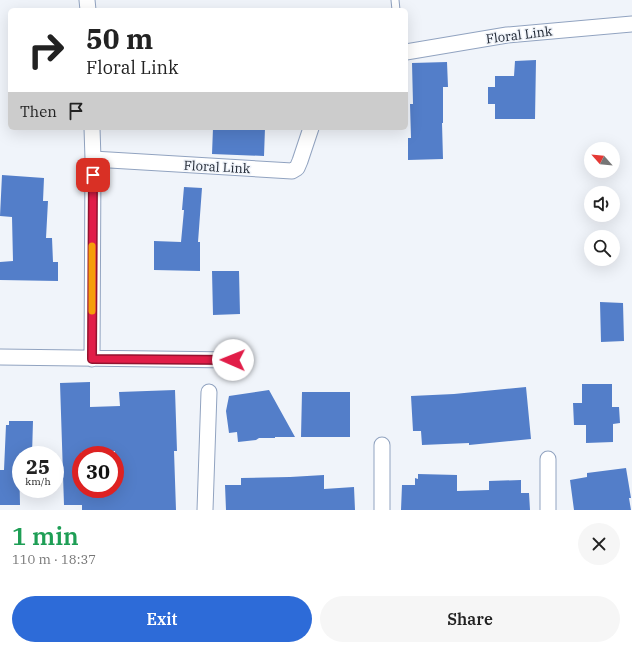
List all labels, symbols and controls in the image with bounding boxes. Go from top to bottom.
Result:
text: 50 m [86,20,153,57]
street label: Floral Link [485,22,554,48]
icon: right [20,24,72,76]
text: Floral Link [86,56,179,79]
icon: arrive [65,100,87,122]
text: Then [20,102,57,121]
north arrow [584,142,620,178]
map controls [584,142,620,266]
street label: Floral Link [183,157,251,177]
pin [76,158,110,192]
icon: arrive [82,164,104,186]
button: sound [584,186,620,222]
button: search [584,230,620,266]
position arrow [212,339,254,381]
speed limit sign: 30 [72,446,124,498]
text: 25 [26,453,50,480]
text: km/h [25,475,51,488]
text: 1 min [12,520,79,552]
button: close [578,523,620,565]
text: 110 m · 18:37 [12,551,96,568]
button: Exit [12,596,312,642]
button: Share [320,596,620,642]

